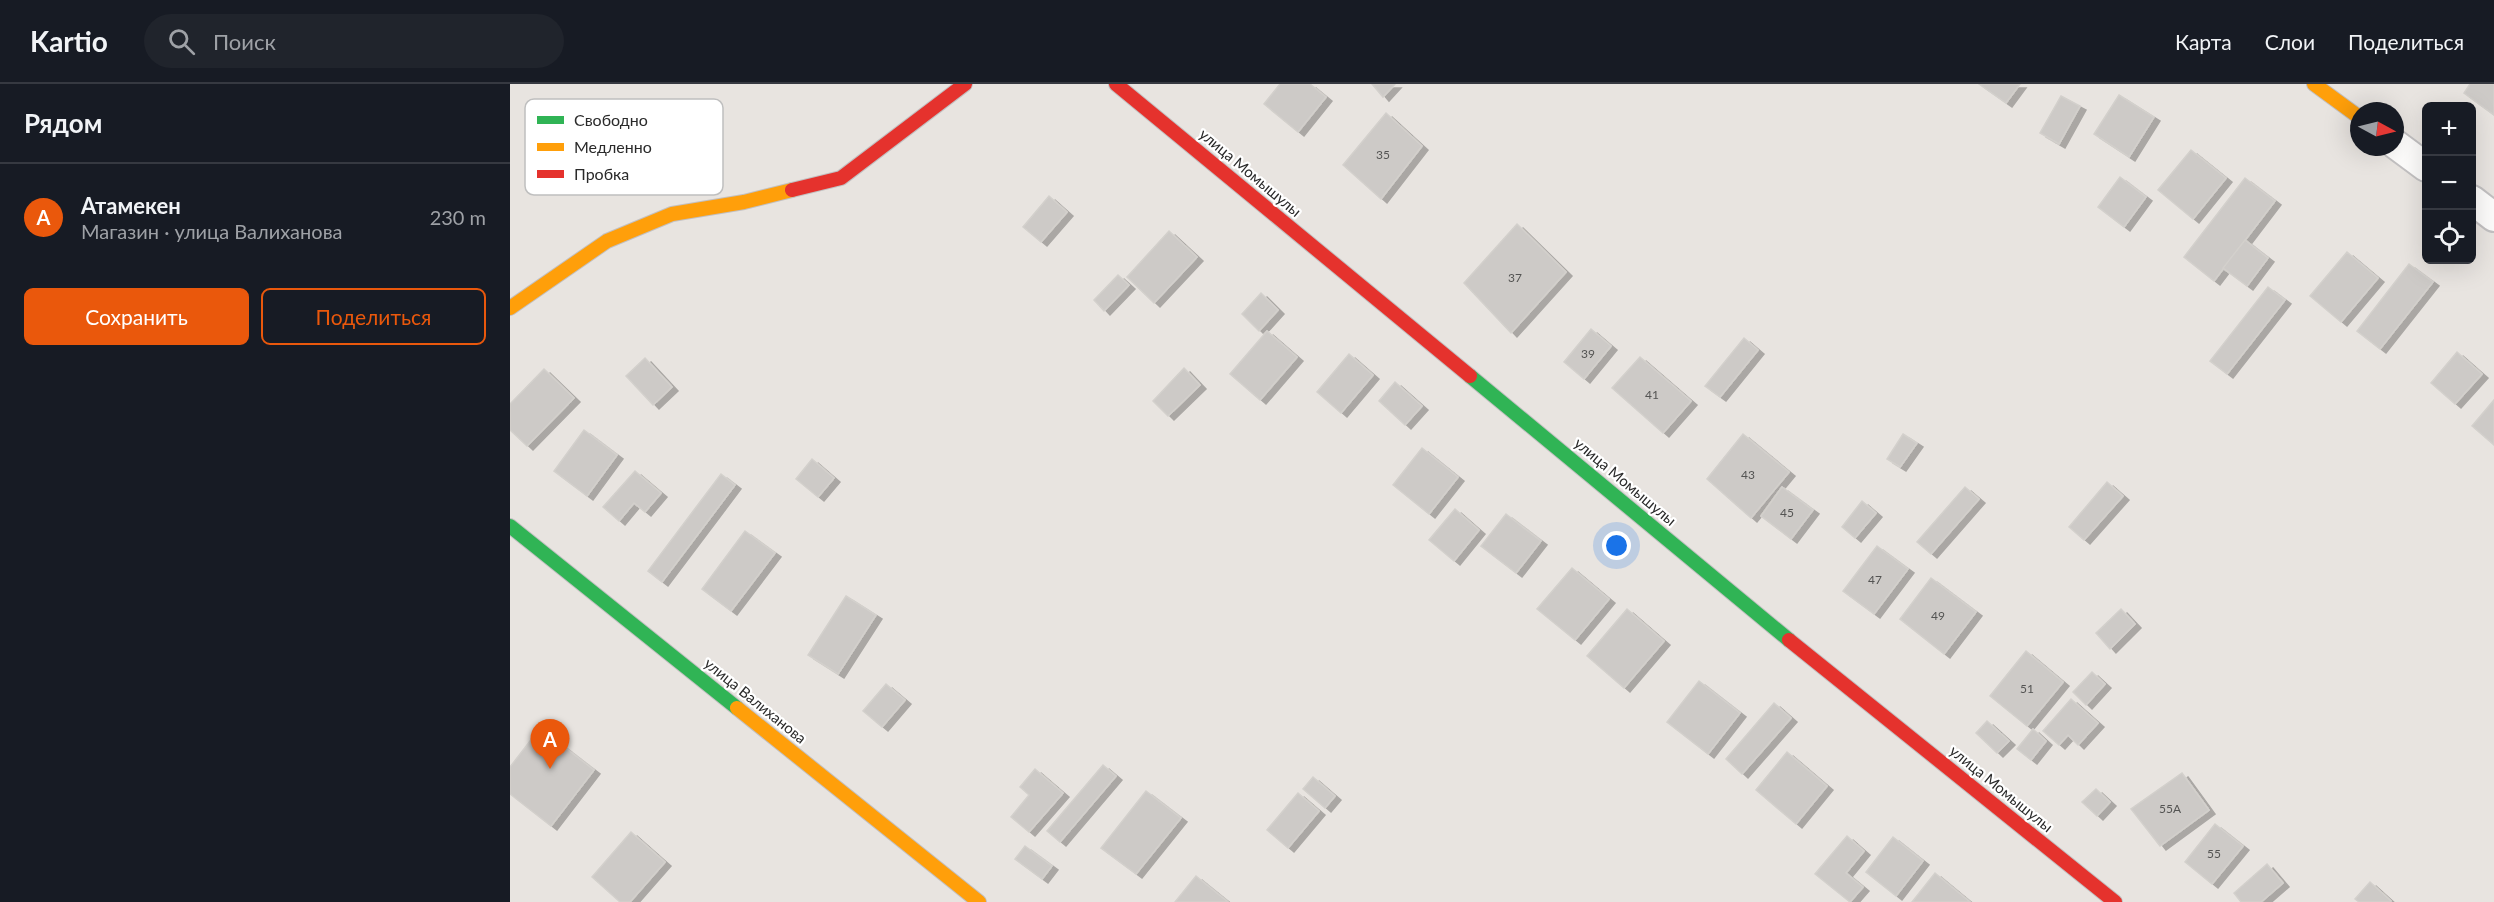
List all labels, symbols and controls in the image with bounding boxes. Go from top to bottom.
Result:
search box [144,14,564,68]
text: Kartio [30,24,108,58]
icon: search [165,25,198,58]
text: Поиск [213,28,276,55]
text: Карта [2175,29,2232,54]
text: Слои [2265,29,2315,54]
text: Поделиться [2348,29,2464,54]
legend [525,99,723,195]
north arrow [2350,102,2404,156]
map controls [2422,102,2476,264]
button: + [2422,102,2476,156]
text: Рядом [24,107,102,139]
text: Свободно [574,110,648,129]
street label: улица Момышулы [1196,124,1305,220]
text: Медленно [574,137,652,156]
house number: 35 [1376,147,1390,162]
button: − [2422,156,2476,210]
text: Пробка [574,164,629,183]
text: Атамекен [81,192,181,219]
text: A [37,205,50,229]
text: 230 m [430,205,486,229]
button: locate [2422,210,2476,264]
text: Магазин · улица Валиханова [81,219,343,243]
house number: 37 [1508,270,1522,285]
button: Сохранить [24,288,249,345]
button: Поделиться [261,288,486,345]
house number: 39 [1581,346,1595,361]
house number: 41 [1645,387,1659,402]
street label: улица Момышулы [1571,433,1680,529]
house number: 43 [1741,467,1755,482]
house number: 45 [1780,505,1794,520]
your location [1602,531,1631,560]
house number: 47 [1868,572,1882,587]
house number: 49 [1931,608,1945,623]
street label: улица Валиханова [701,654,810,747]
house number: 51 [2020,681,2034,696]
pin: A [530,720,570,769]
street label: улица Момышулы [1946,741,2057,835]
house number: 55А [2159,801,2182,816]
house number: 55 [2207,846,2221,861]

